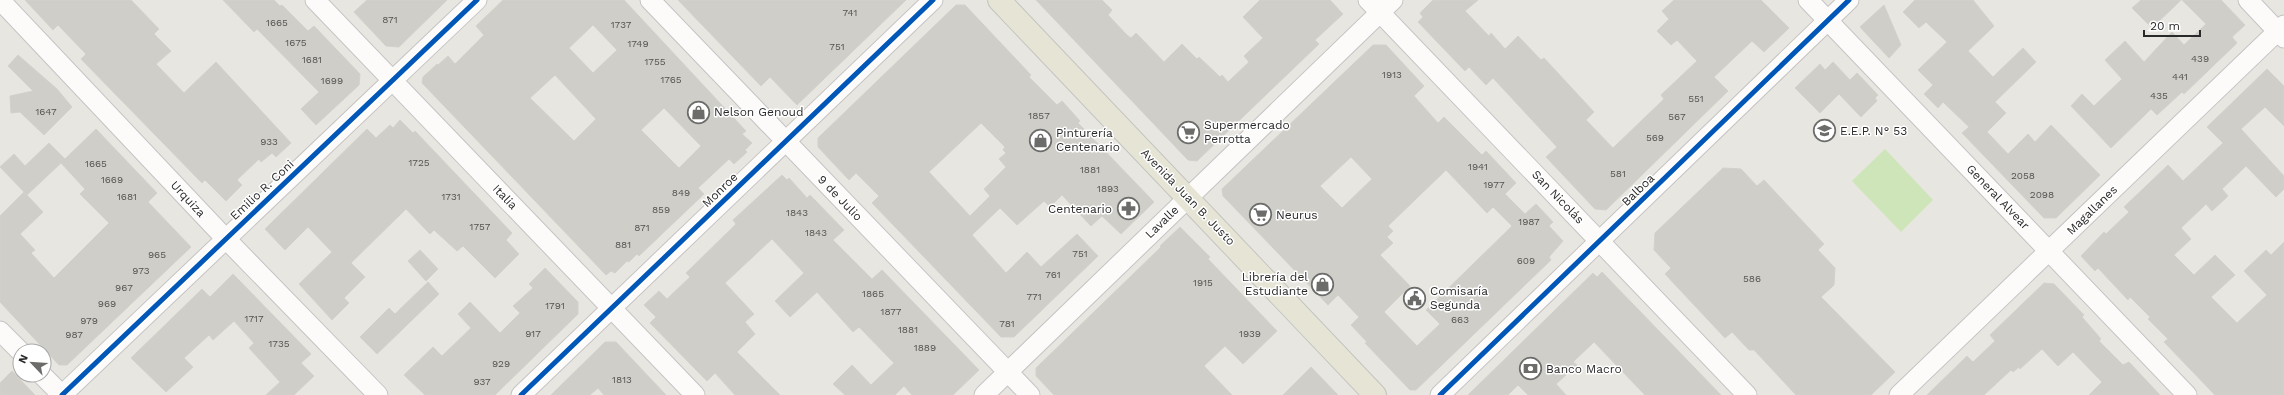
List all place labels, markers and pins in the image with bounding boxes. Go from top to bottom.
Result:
shop icon: Nelson Genoud [685,99,711,125]
place label: Nelson Genoud [714,105,804,119]
place label: Supermercado Perrotta [1204,118,1290,146]
school or university icon: E.E.P. N° 53 [1811,118,1837,144]
supermarket icon: Supermercado Perrotta [1176,119,1202,145]
place label: E.E.P. N° 53 [1840,124,1907,138]
place label: Pinturería Centenario [1056,126,1120,154]
shop icon: Pinturería Centenario [1027,127,1053,153]
pharmacy icon: Centenario [1115,196,1141,222]
place label: Centenario [1048,202,1112,216]
supermarket icon: Neurus [1247,202,1273,228]
place label: Neurus [1276,208,1318,222]
place label: Librería del Estudiante [1242,270,1308,298]
shop icon: Librería del Estudiante [1310,271,1336,297]
place label: Comisaría Segunda [1430,284,1488,312]
public building icon: Comisaría Segunda [1402,285,1428,311]
bank icon: Banco Macro [1518,356,1544,382]
place label: Banco Macro [1546,362,1622,376]

